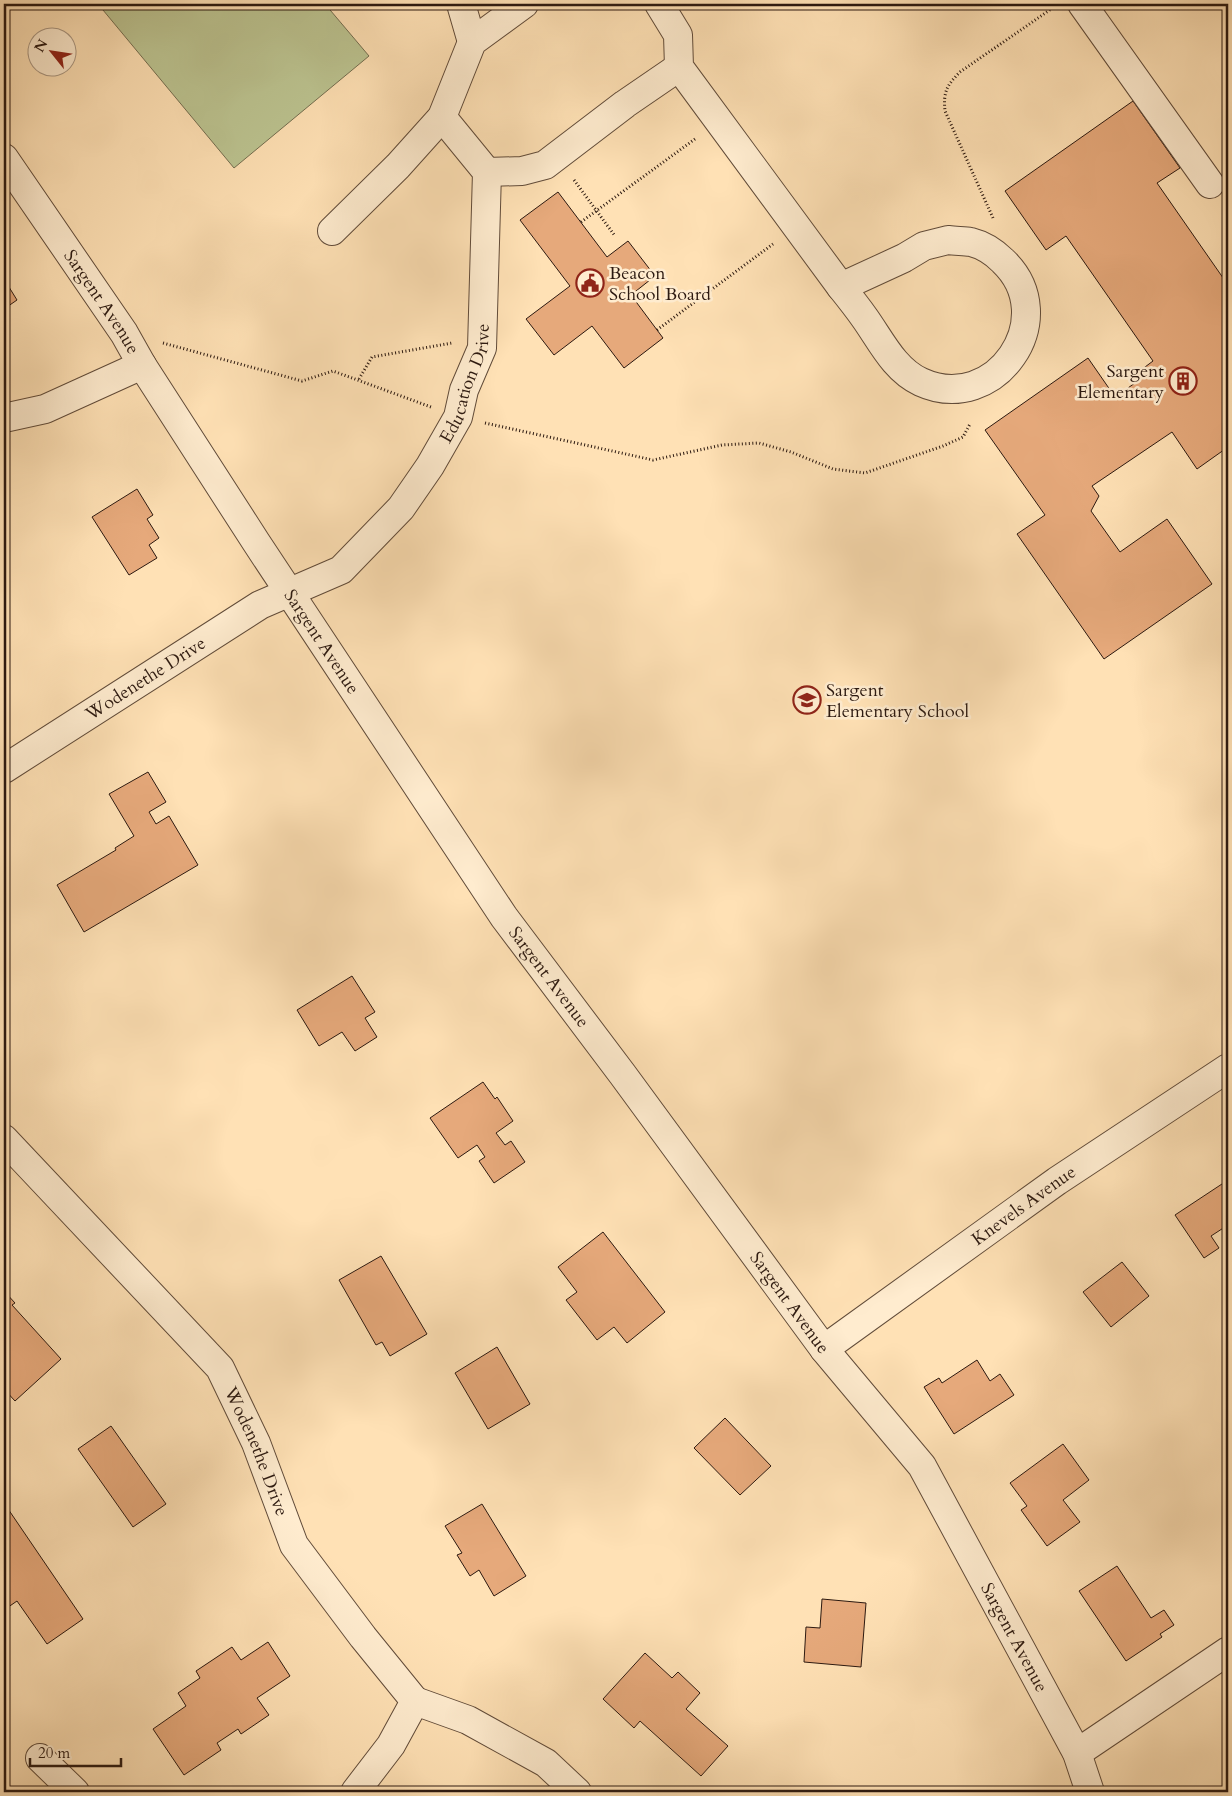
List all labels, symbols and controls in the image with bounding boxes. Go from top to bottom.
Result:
north arrow [28,28,78,78]
text: N [30,36,52,56]
street label: Sargent Avenue [58,245,145,359]
place label: Beacon School Board [609,261,711,307]
public building icon: Beacon School Board [575,268,605,298]
street label: Education Drive [434,323,496,448]
place label: Sargent Elementary [1077,359,1164,405]
building icon: Sargent Elementary [1168,366,1198,396]
street label: Sargent Avenue [278,585,365,699]
street label: Wodenethe Drive [80,631,211,727]
place label: Sargent Elementary School [826,678,969,724]
school or university icon: Sargent Elementary School [792,685,822,715]
street label: Sargent Avenue [502,921,595,1033]
street label: Knevels Avenue [967,1160,1081,1252]
street label: Sargent Avenue [744,1247,835,1359]
street label: Wodenethe Drive [217,1382,294,1520]
street label: Sargent Avenue [974,1578,1054,1697]
scale bar [30,1736,121,1768]
text: 20 m [38,1743,70,1763]

